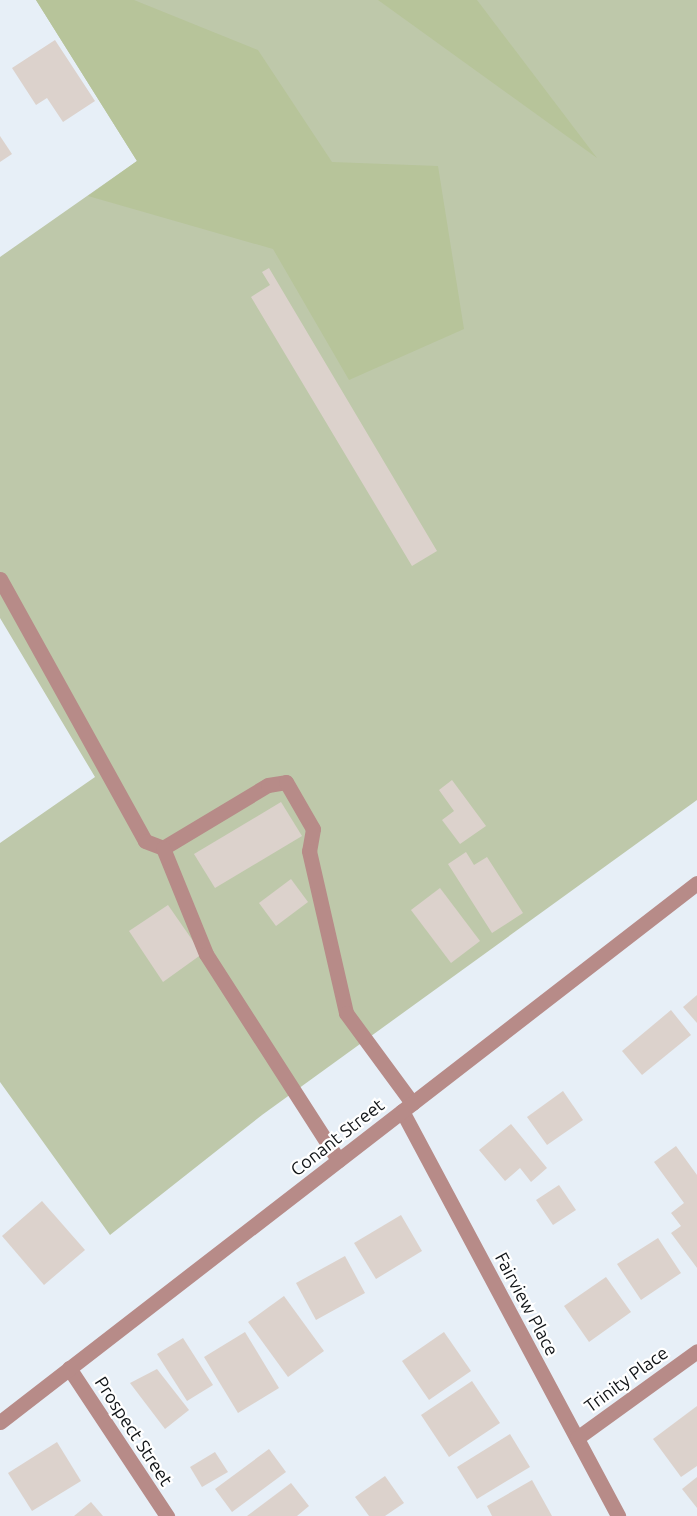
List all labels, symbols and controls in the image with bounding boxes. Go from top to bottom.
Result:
street label: Conant Street [286,1094,388,1180]
street label: Fairview Place [491,1249,563,1359]
street label: Trinity Place [580,1341,672,1417]
street label: Prospect Street [91,1372,177,1490]

